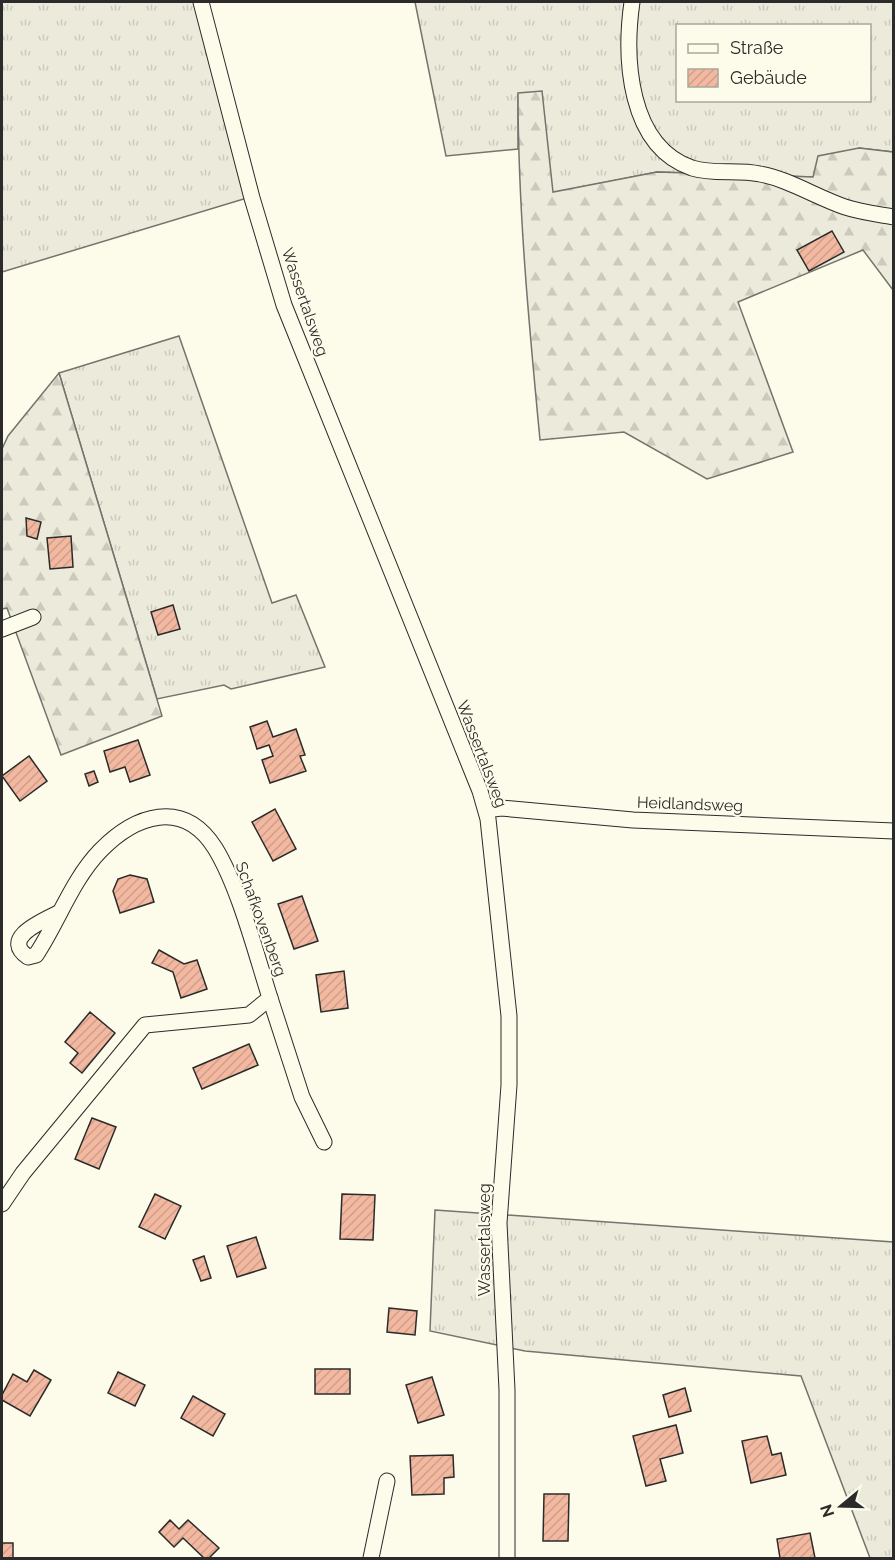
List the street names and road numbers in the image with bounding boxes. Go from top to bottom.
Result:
street label: Wassertalsweg [278,245,332,359]
street label: Wassertalsweg [453,698,511,810]
street label: Heidlandsweg [636,793,744,815]
street label: Schafkovenberg [231,859,291,979]
street label: Wassertalsweg [475,1183,494,1297]

